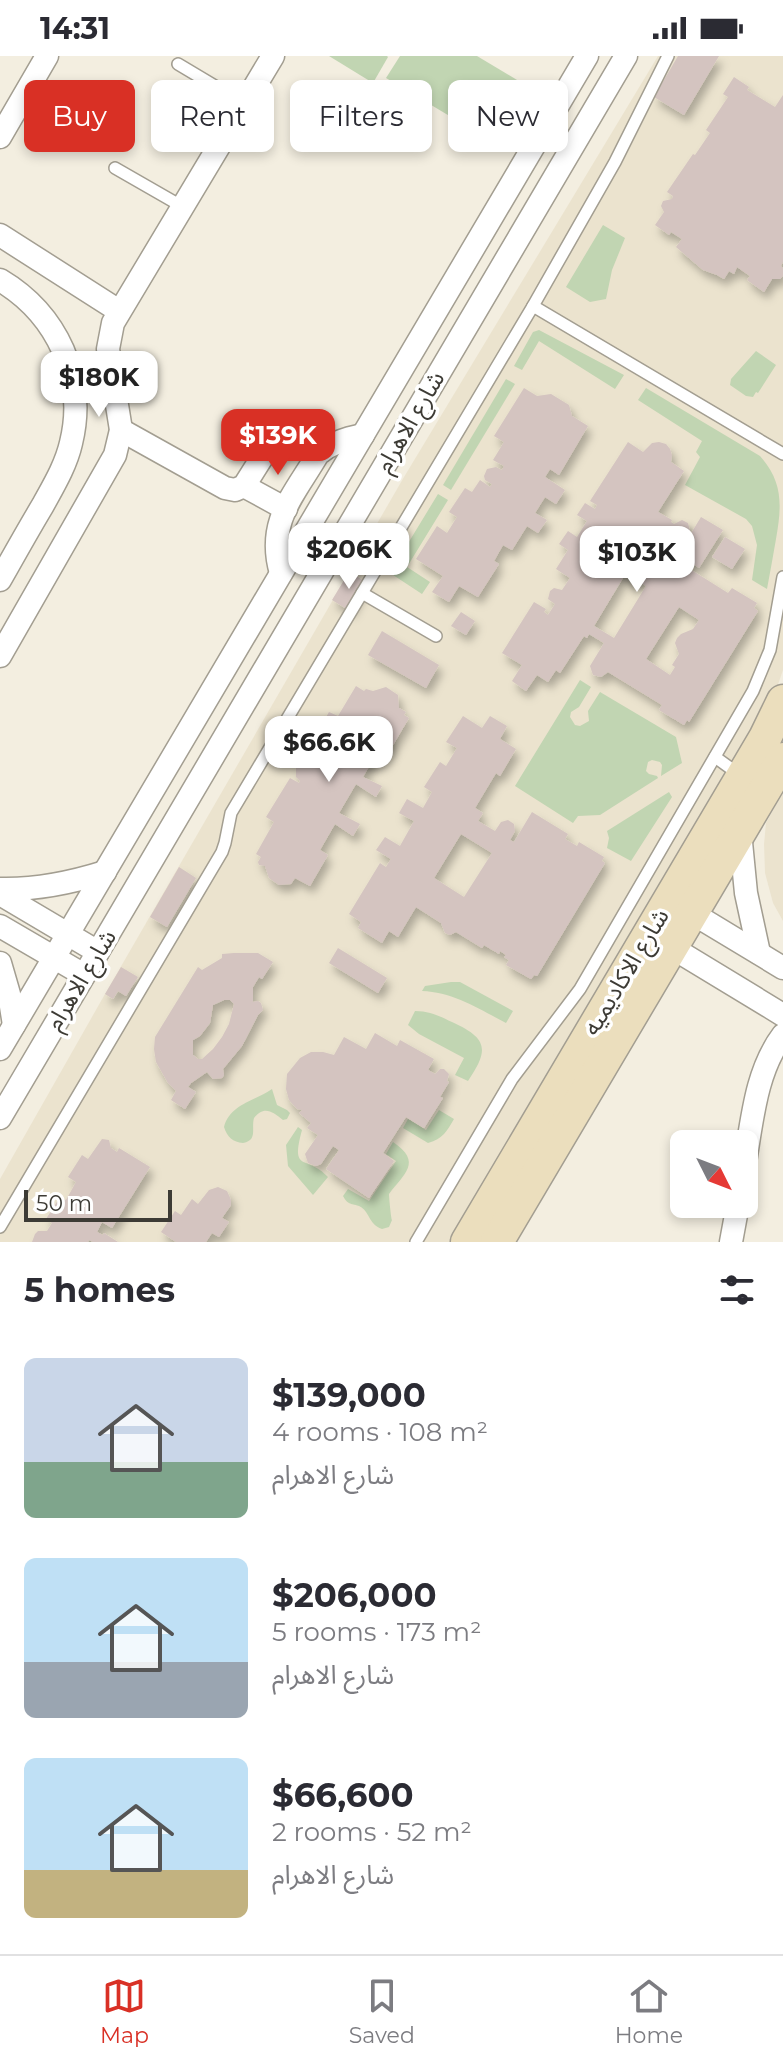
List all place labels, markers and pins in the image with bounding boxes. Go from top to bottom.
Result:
pin: $180K [43,351,155,419]
pin: $139K [222,409,334,477]
pin: $206K [293,523,405,591]
pin: $103K [581,526,693,594]
pin: $66.6K [264,716,394,784]

